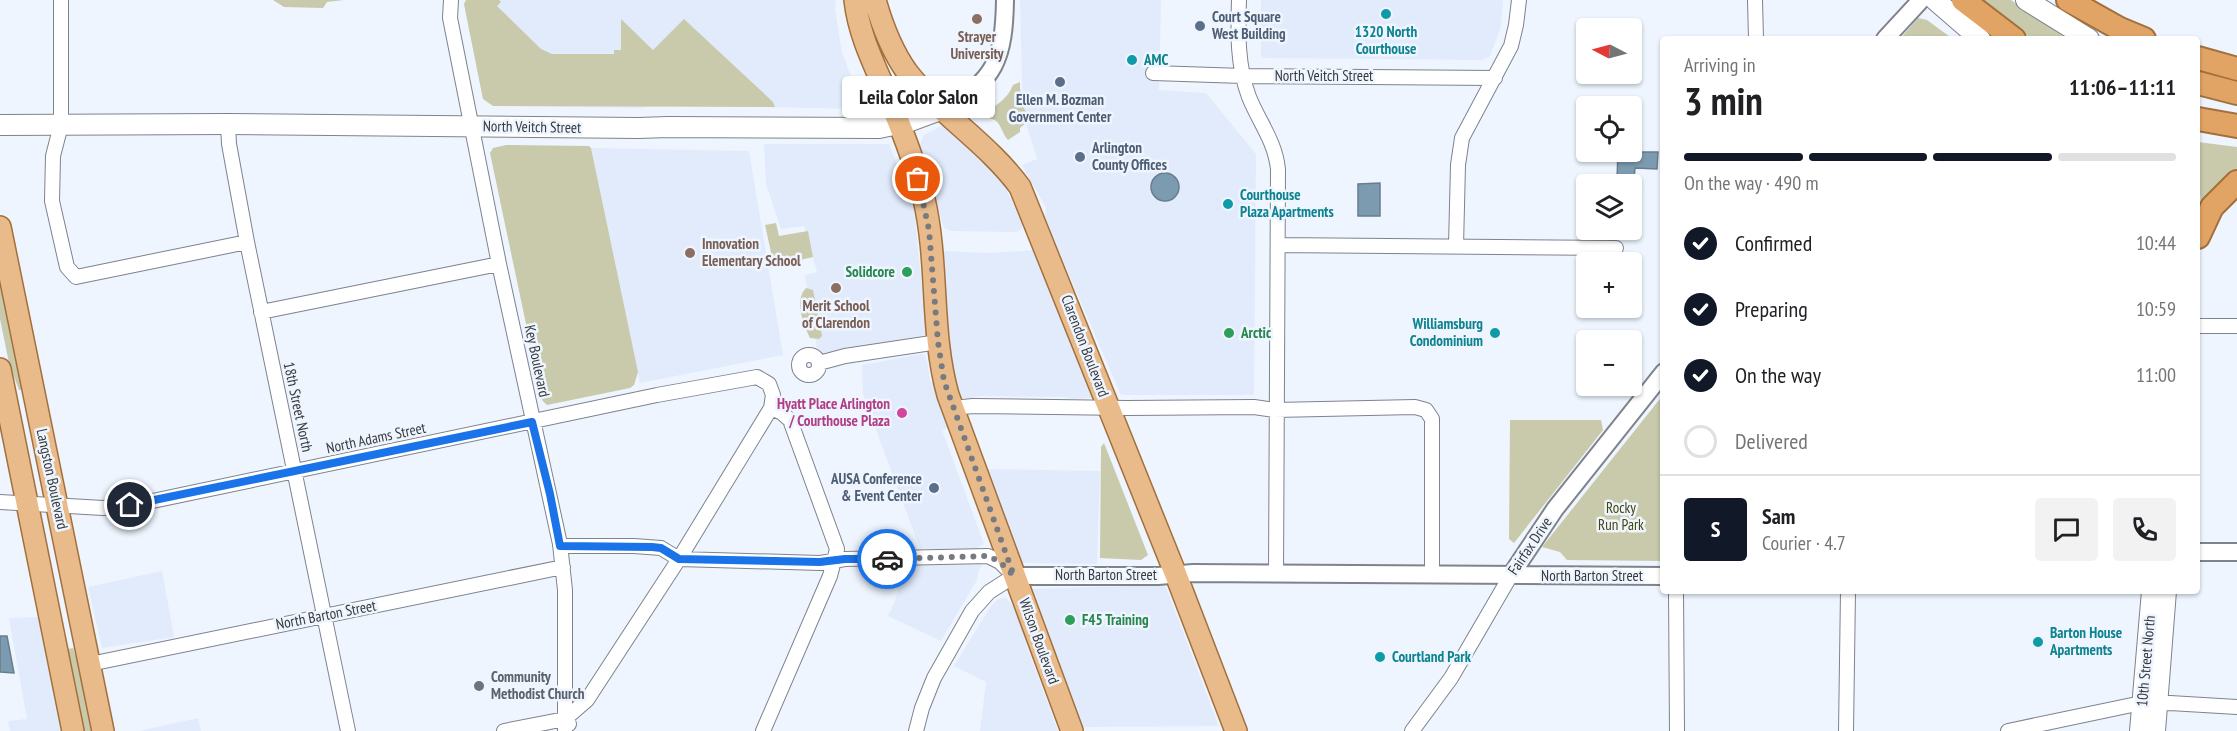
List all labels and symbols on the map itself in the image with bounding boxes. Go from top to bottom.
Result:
place label: Court Square West Building [1211,7,1286,43]
marker: 1320 North Courthouse [1379,7,1393,21]
marker: Strayer University [970,12,984,26]
north arrow [1576,18,1642,84]
marker: Court Square West Building [1193,19,1207,33]
place label: 1320 North Courthouse [1355,22,1417,58]
place label: Strayer University [950,27,1005,63]
place label: AMC [1143,50,1168,69]
marker: AMC [1125,53,1139,67]
street label: North Veitch Street [1275,66,1373,85]
marker: Ellen M. Bozman Government Center [1053,75,1067,89]
callout: Leila Color Salon [842,77,994,119]
place label: Ellen M. Bozman Government Center [1009,90,1112,126]
street label: North Veitch Street [483,116,581,137]
place label: Arlington County Offices [1091,138,1167,174]
marker: Arlington County Offices [1073,150,1087,164]
pin [892,153,943,204]
place label: Courthouse Plaza Apartments [1240,185,1334,221]
marker: Courthouse Plaza Apartments [1221,197,1235,211]
place label: Innovation Elementary School [702,234,801,270]
marker: Innovation Elementary School [683,246,697,260]
place label: Solidcore [845,262,895,281]
marker: Solidcore [900,265,914,279]
marker: Merit School of Clarendon [829,281,843,295]
street label: Clarendon Boulevard [1057,292,1114,400]
place label: Merit School of Clarendon [802,296,870,332]
place label: Williamsburg Condominium [1410,314,1483,350]
street label: Key Boulevard [521,323,554,399]
place label: Arctic [1240,323,1272,342]
marker: Arctic [1222,326,1236,340]
marker: Williamsburg Condominium [1488,326,1502,340]
street label: 18th Street North [280,360,317,454]
place label: Hyatt Place Arlington / Courthouse Plaza [777,394,890,430]
marker: Hyatt Place Arlington / Courthouse Plaza [895,406,909,420]
street label: North Adams Street [324,418,427,457]
street label: Langston Boulevard [33,427,72,531]
place label: AUSA Conference & Event Center [830,469,923,505]
pin [104,479,155,530]
marker: AUSA Conference & Event Center [927,481,941,495]
park label: Rocky Run Park [1598,498,1644,534]
street label: Fairfax Drive [1503,513,1556,578]
courier [857,529,917,589]
street label: North Barton Street [1055,565,1157,584]
street label: North Barton Street [1541,566,1643,585]
street label: North Barton Street [274,595,378,634]
street label: Wilson Boulevard [1015,595,1064,686]
place label: F45 Training [1082,610,1149,629]
marker: F45 Training [1063,613,1077,627]
street label: 10th Street North [2132,615,2159,707]
place label: Barton House Apartments [2049,623,2122,659]
marker: Barton House Apartments [2031,635,2045,649]
place label: Courtland Park [1392,647,1472,666]
marker: Courtland Park [1373,650,1387,664]
place label: Community Methodist Church [491,667,585,703]
marker: Community Methodist Church [472,679,486,693]

